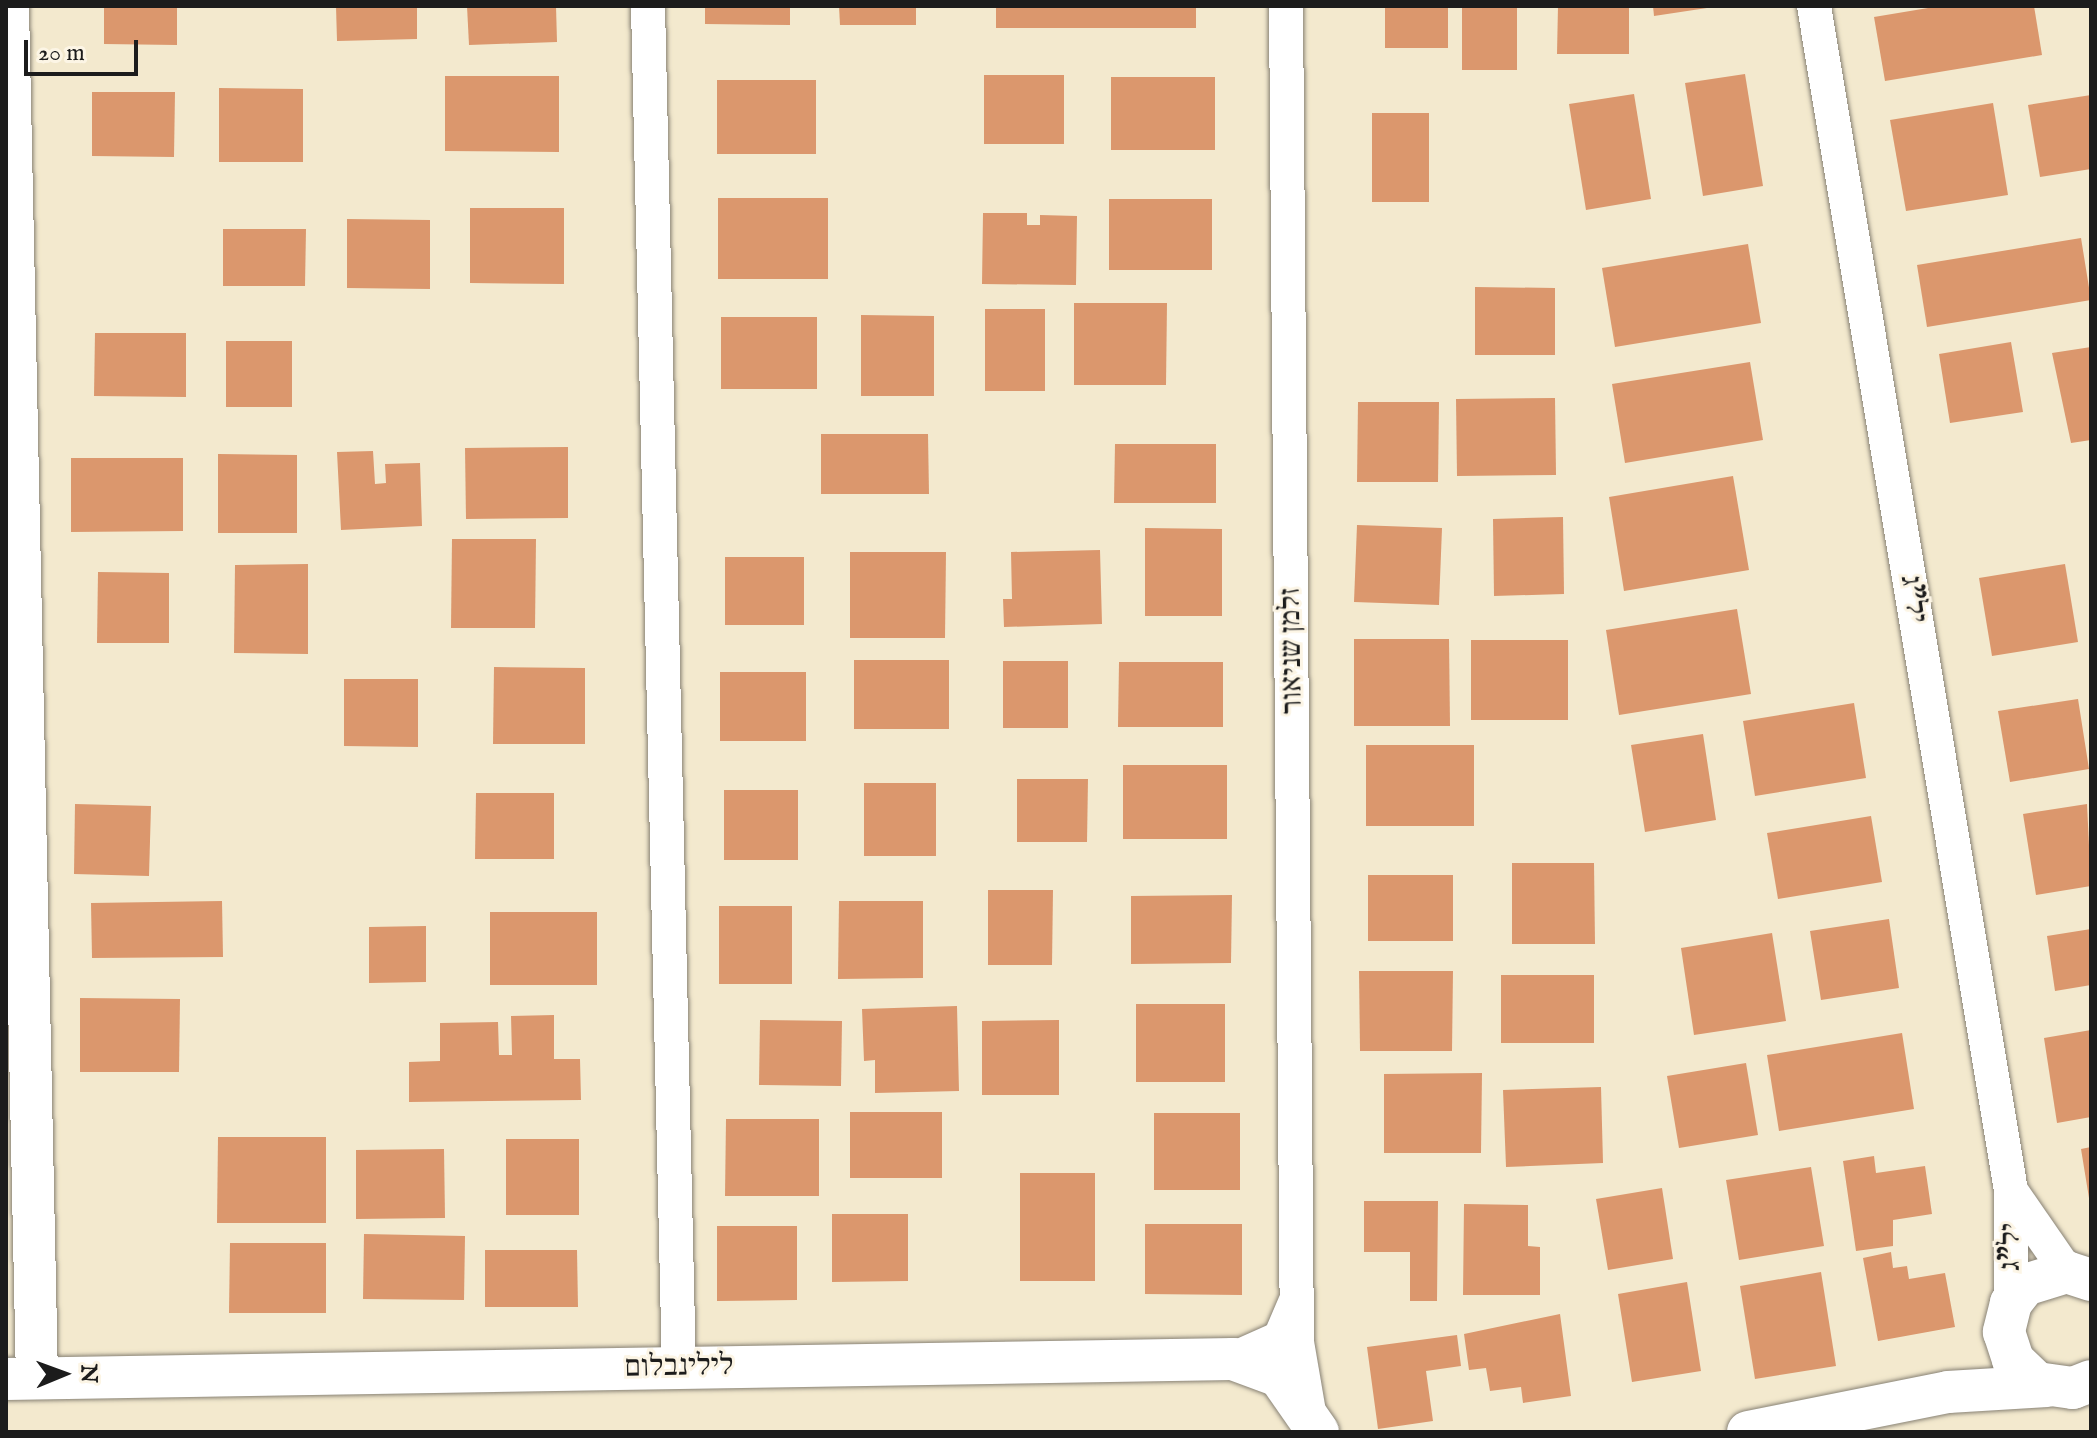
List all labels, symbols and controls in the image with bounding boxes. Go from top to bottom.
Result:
scale bar [28,24,142,74]
text: 20 m [38,38,85,69]
street label: יל"ג [1891,573,1935,625]
street label: זלמן שניאור [1273,587,1311,715]
street label: יל"ג [1993,1223,2029,1271]
north arrow [24,1334,104,1414]
street label: לילינבלום [624,1348,734,1386]
text: N [74,1364,102,1383]

